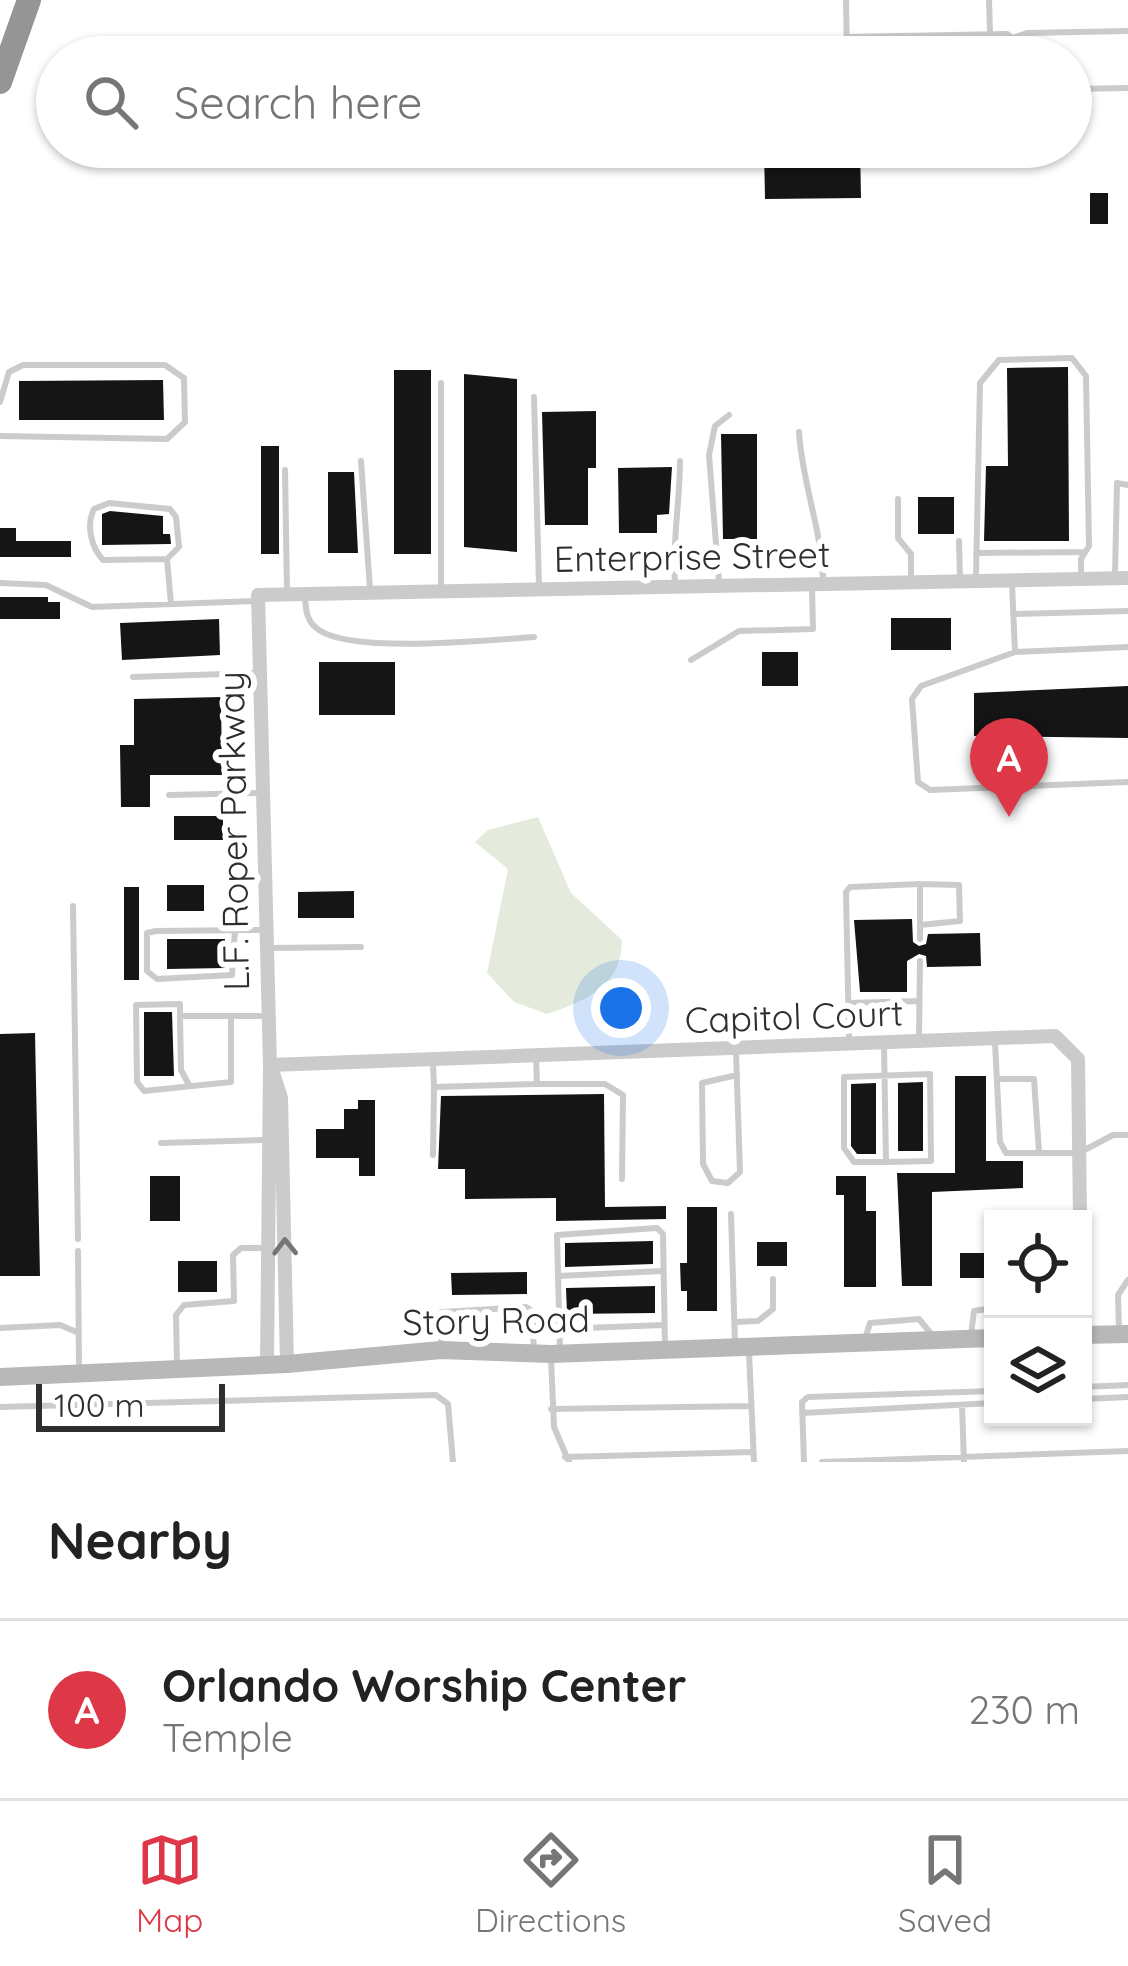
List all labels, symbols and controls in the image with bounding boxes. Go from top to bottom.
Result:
search box [36,36,1092,168]
icon: search [78,69,144,135]
text: Search here [174,74,422,130]
street label: Enterprise Street [553,531,831,581]
street label: L.F. Roper Parkway [208,671,258,991]
pin: A [970,718,1048,817]
your location [591,978,651,1038]
street label: Capitol Court [684,990,904,1042]
map controls [984,1210,1092,1426]
button: locate [984,1210,1092,1318]
one-way arrow [272,1237,298,1256]
street label: Story Road [402,1296,590,1344]
button: layers [984,1318,1092,1426]
scale bar [36,1378,225,1431]
text: 100 m [54,1384,145,1425]
text: Nearby [48,1508,232,1572]
text: Orlando Worship Center [162,1657,687,1713]
text: A [75,1685,99,1734]
text: 230 m [969,1685,1080,1734]
text: Temple [162,1713,293,1762]
tab: Map [136,1827,203,1940]
tab: Directions [475,1827,626,1940]
tab: Saved [898,1827,992,1940]

